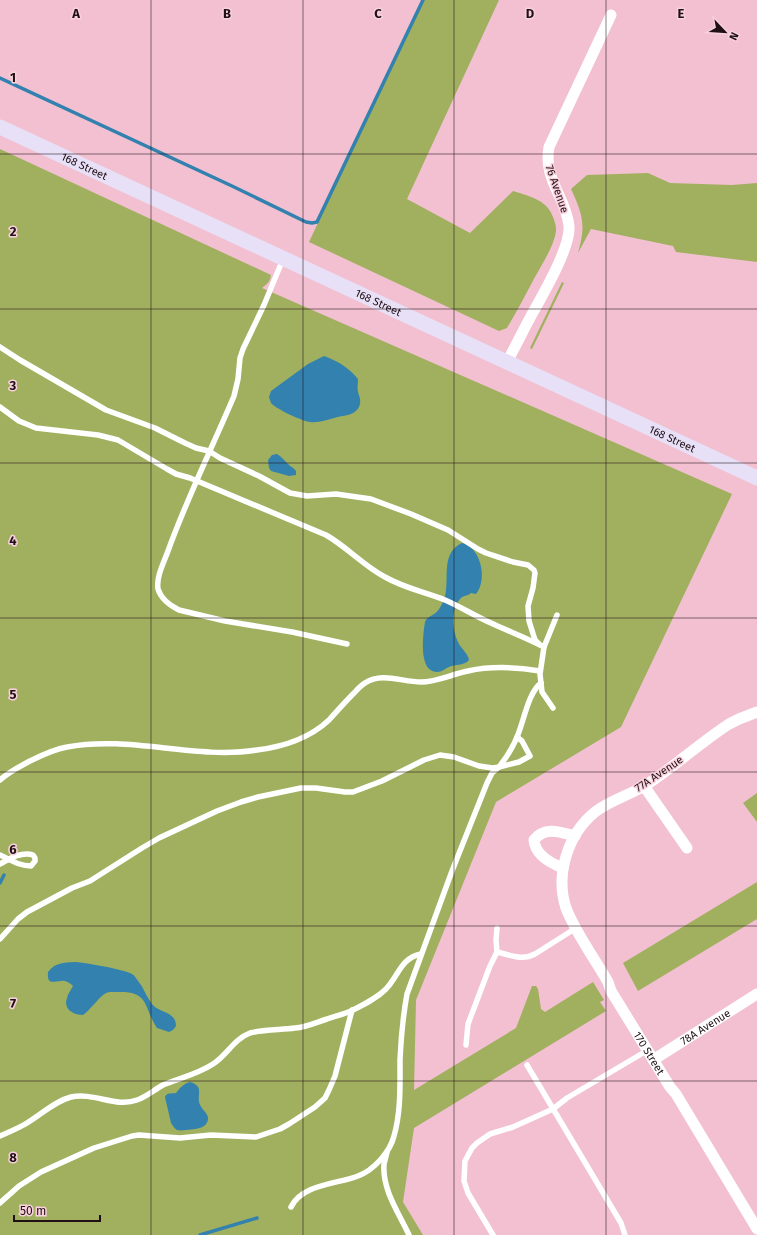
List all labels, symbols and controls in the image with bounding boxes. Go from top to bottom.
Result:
text: A [71,6,80,21]
text: B [223,6,231,21]
text: C [374,6,382,21]
text: D [526,6,535,21]
text: E [678,6,685,21]
north arrow [705,12,745,52]
text: N [726,30,741,42]
text: 1 [10,70,16,85]
street label: 168 Street [59,150,110,182]
street label: 76 Avenue [543,163,571,215]
text: 2 [10,224,17,239]
street label: 168 Street [353,286,404,319]
text: 3 [9,378,17,393]
street label: 168 Street [647,422,697,455]
text: 4 [9,533,17,548]
text: 5 [10,687,17,702]
street label: 77A Avenue [632,753,686,795]
text: 6 [9,842,17,857]
text: 7 [10,996,16,1011]
street label: 78A Avenue [678,1006,733,1047]
street label: 170 Street [631,1029,667,1077]
text: 8 [9,1150,17,1165]
scale bar [14,1197,100,1223]
text: 50 m [20,1204,46,1218]

